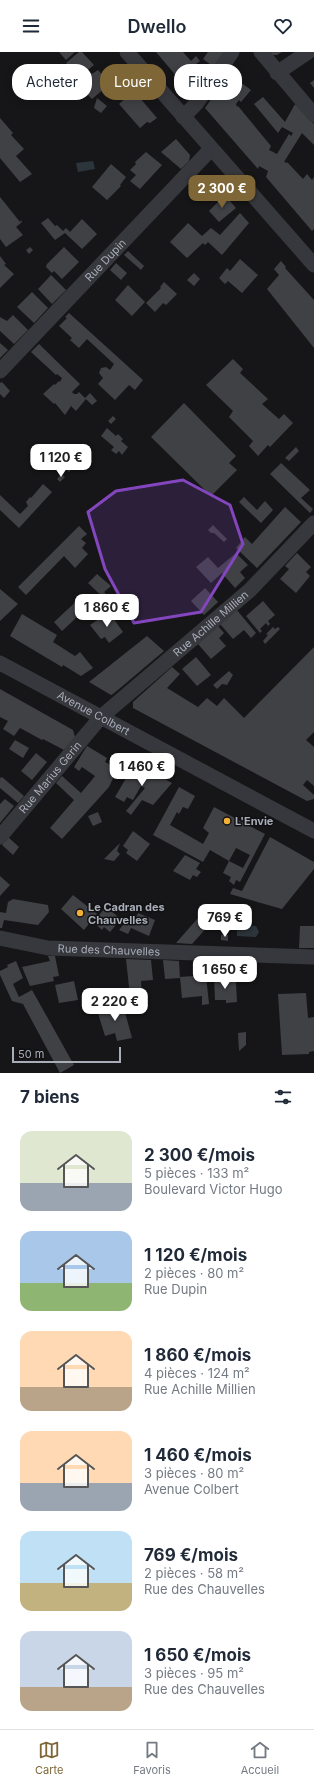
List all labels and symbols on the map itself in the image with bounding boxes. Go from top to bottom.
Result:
pin: 2 300 € [185,175,259,209]
street label: Rue Dupin [82,236,129,284]
pin: 1 120 € [24,444,98,478]
street label: Rue Achille Millien [170,587,251,660]
pin: 1 860 € [70,594,144,628]
street label: Avenue Colbert [55,688,132,738]
street label: Rue Marius Gerin [16,738,84,816]
pin: 1 460 € [105,753,179,787]
place label: L'Envie [235,814,274,828]
marker: L'Envie [222,816,232,826]
place label: Le Cadran des Chauvelles [88,900,165,927]
pin: 769 € [197,904,253,938]
marker: Le Cadran des Chauvelles [75,908,85,918]
street label: Rue des Chauvelles [58,941,161,959]
pin: 1 650 € [188,956,262,990]
pin: 2 220 € [78,988,152,1022]
scale bar [12,1045,121,1064]

